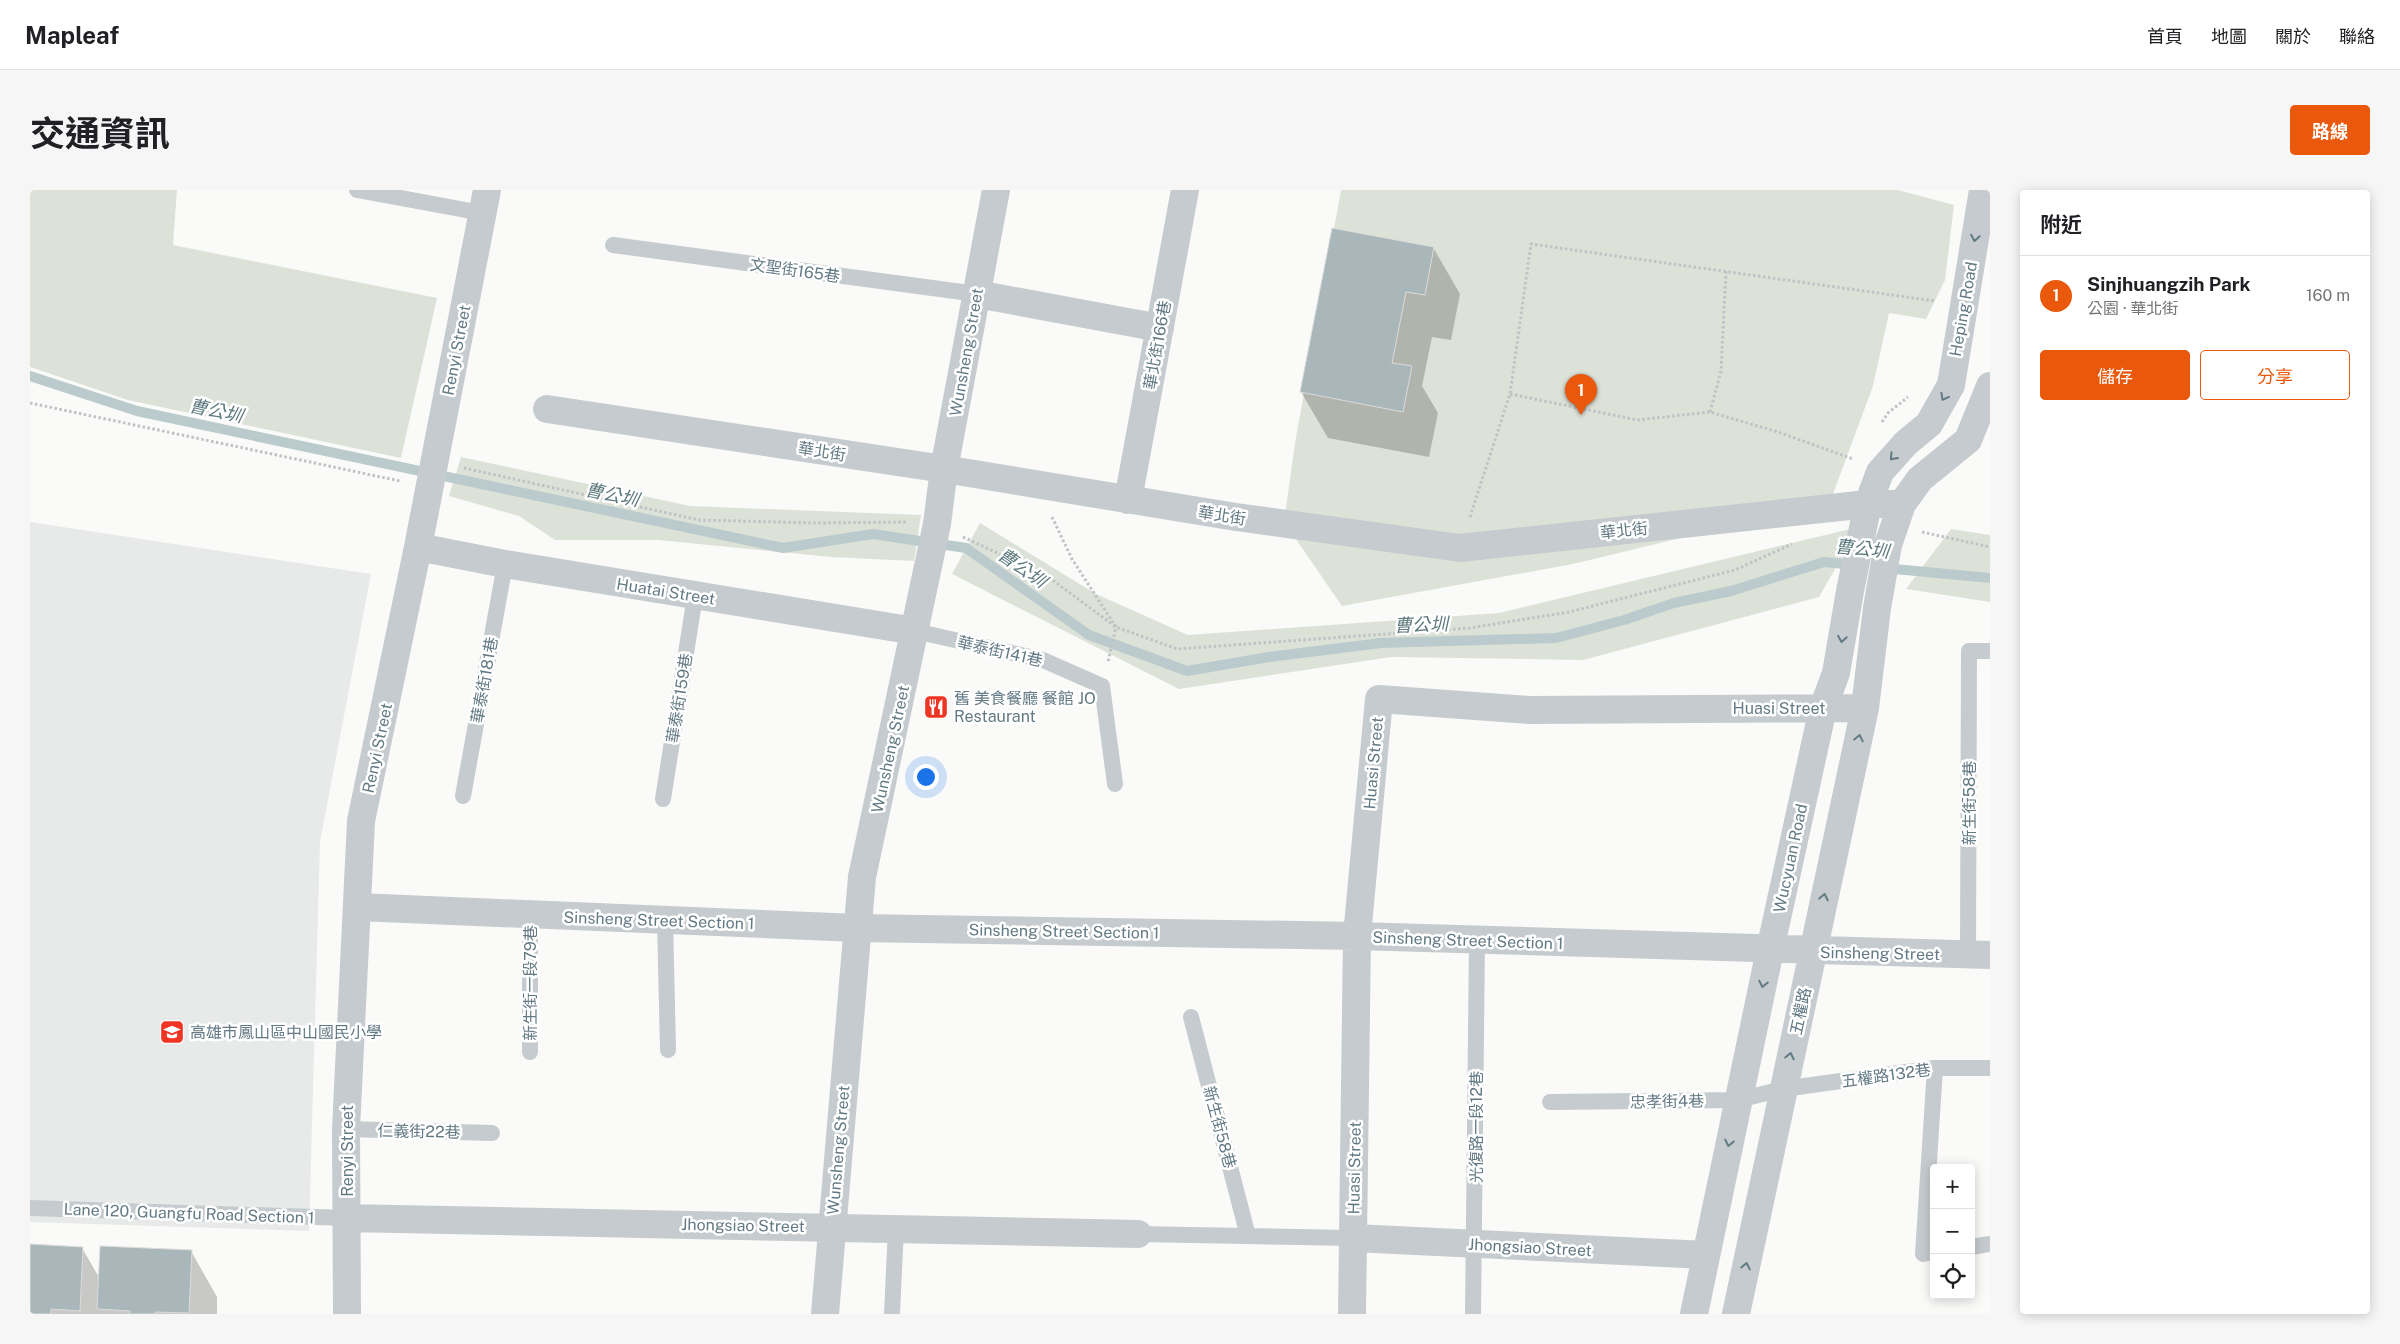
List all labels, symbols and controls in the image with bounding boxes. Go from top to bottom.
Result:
text: Mapleaf [25,21,119,49]
text: 首頁 [2147,26,2183,47]
text: 地圖 [2211,26,2247,47]
text: 關於 [2275,26,2311,47]
text: 聯絡 [2339,26,2375,47]
button: 路線 [2290,105,2370,155]
text: 交通資訊 [30,113,170,154]
text: 附近 [2040,212,2082,237]
one-way arrow [1971,234,1981,242]
street label: 文聖街165巷 [749,255,841,286]
street label: Heping Road [1946,260,1981,358]
text: Sinjhuangzih Park [2087,273,2251,295]
street label: Wunsheng Street [946,286,987,418]
text: 1 [2053,286,2059,305]
text: 160 m [2306,286,2350,305]
street label: 華北街166巷 [1140,299,1175,391]
text: 公園 · 華北街 [2087,299,2178,318]
street label: Renyi Street [438,303,475,397]
button: 儲存 [2040,350,2190,400]
button: 分享 [2200,350,2350,400]
pin: 1 [1565,374,1597,415]
one-way arrow [1940,392,1950,401]
water label: 曹公圳 [188,395,248,427]
street label: 華北街 [797,438,847,465]
one-way arrow [1890,451,1899,460]
water label: 曹公圳 [584,479,644,511]
street label: 華北街 [1197,502,1247,529]
street label: 華北街 [1599,519,1649,542]
water label: 曹公圳 [1834,535,1893,562]
water label: 曹公圳 [994,544,1053,593]
street label: Huatai Street [615,574,717,609]
water label: 曹公圳 [1394,613,1451,636]
street label: 華泰街141巷 [955,632,1044,671]
one-way arrow [1837,634,1847,643]
street label: 華泰街181巷 [468,635,501,725]
street label: 華泰街159巷 [663,652,696,744]
street label: Wunsheng Street [868,684,913,815]
place label: 舊 美食餐廳 餐館 JO Restaurant [954,689,1096,726]
restaurant icon: 舊 美食餐廳 餐館 JO Restaurant [923,694,949,720]
street label: Huasi Street [1733,699,1826,718]
street label: Renyi Street [359,701,396,795]
street label: Huasi Street [1360,716,1387,810]
one-way arrow [1853,734,1864,743]
street label: 新生街58巷 [1960,761,1979,845]
your location [913,764,939,790]
street label: Wucyuan Road [1770,802,1811,914]
one-way arrow [1818,892,1829,901]
street label: Sinsheng Street Section 1 [563,908,755,933]
street label: Sinsheng Street Section 1 [968,920,1160,943]
street label: 新生街一段79巷 [521,925,540,1041]
street label: Sinsheng Street Section 1 [1372,928,1564,953]
street label: Sinsheng Street [1820,943,1940,964]
one-way arrow [1758,980,1768,989]
street label: 五權路 [1786,986,1815,1037]
school or university icon: 高雄市鳳山區中山國民小學 [159,1019,185,1045]
place label: 高雄市鳳山區中山國民小學 [190,1023,382,1042]
one-way arrow [1784,1051,1795,1060]
street label: 五權路132巷 [1840,1060,1932,1091]
street label: 光復路一段12巷 [1467,1071,1486,1183]
street label: Wunsheng Street [823,1084,854,1216]
street label: 新生街58巷 [1199,1084,1240,1170]
street label: 忠孝街4巷 [1630,1091,1704,1112]
street label: Renyi Street [338,1105,357,1197]
street label: 仁義街22巷 [377,1121,461,1142]
street label: Huasi Street [1344,1121,1365,1215]
one-way arrow [1725,1139,1735,1148]
map controls [1930,1164,1975,1299]
button: + [1930,1164,1975,1209]
street label: Lane 120, Guangfu Road Section 1 [63,1200,315,1227]
button: − [1930,1209,1975,1254]
street label: Jhongsiao Street [681,1215,805,1236]
street label: Jhongsiao Street [1468,1235,1592,1260]
button: locate [1930,1254,1975,1299]
one-way arrow [1740,1262,1751,1271]

